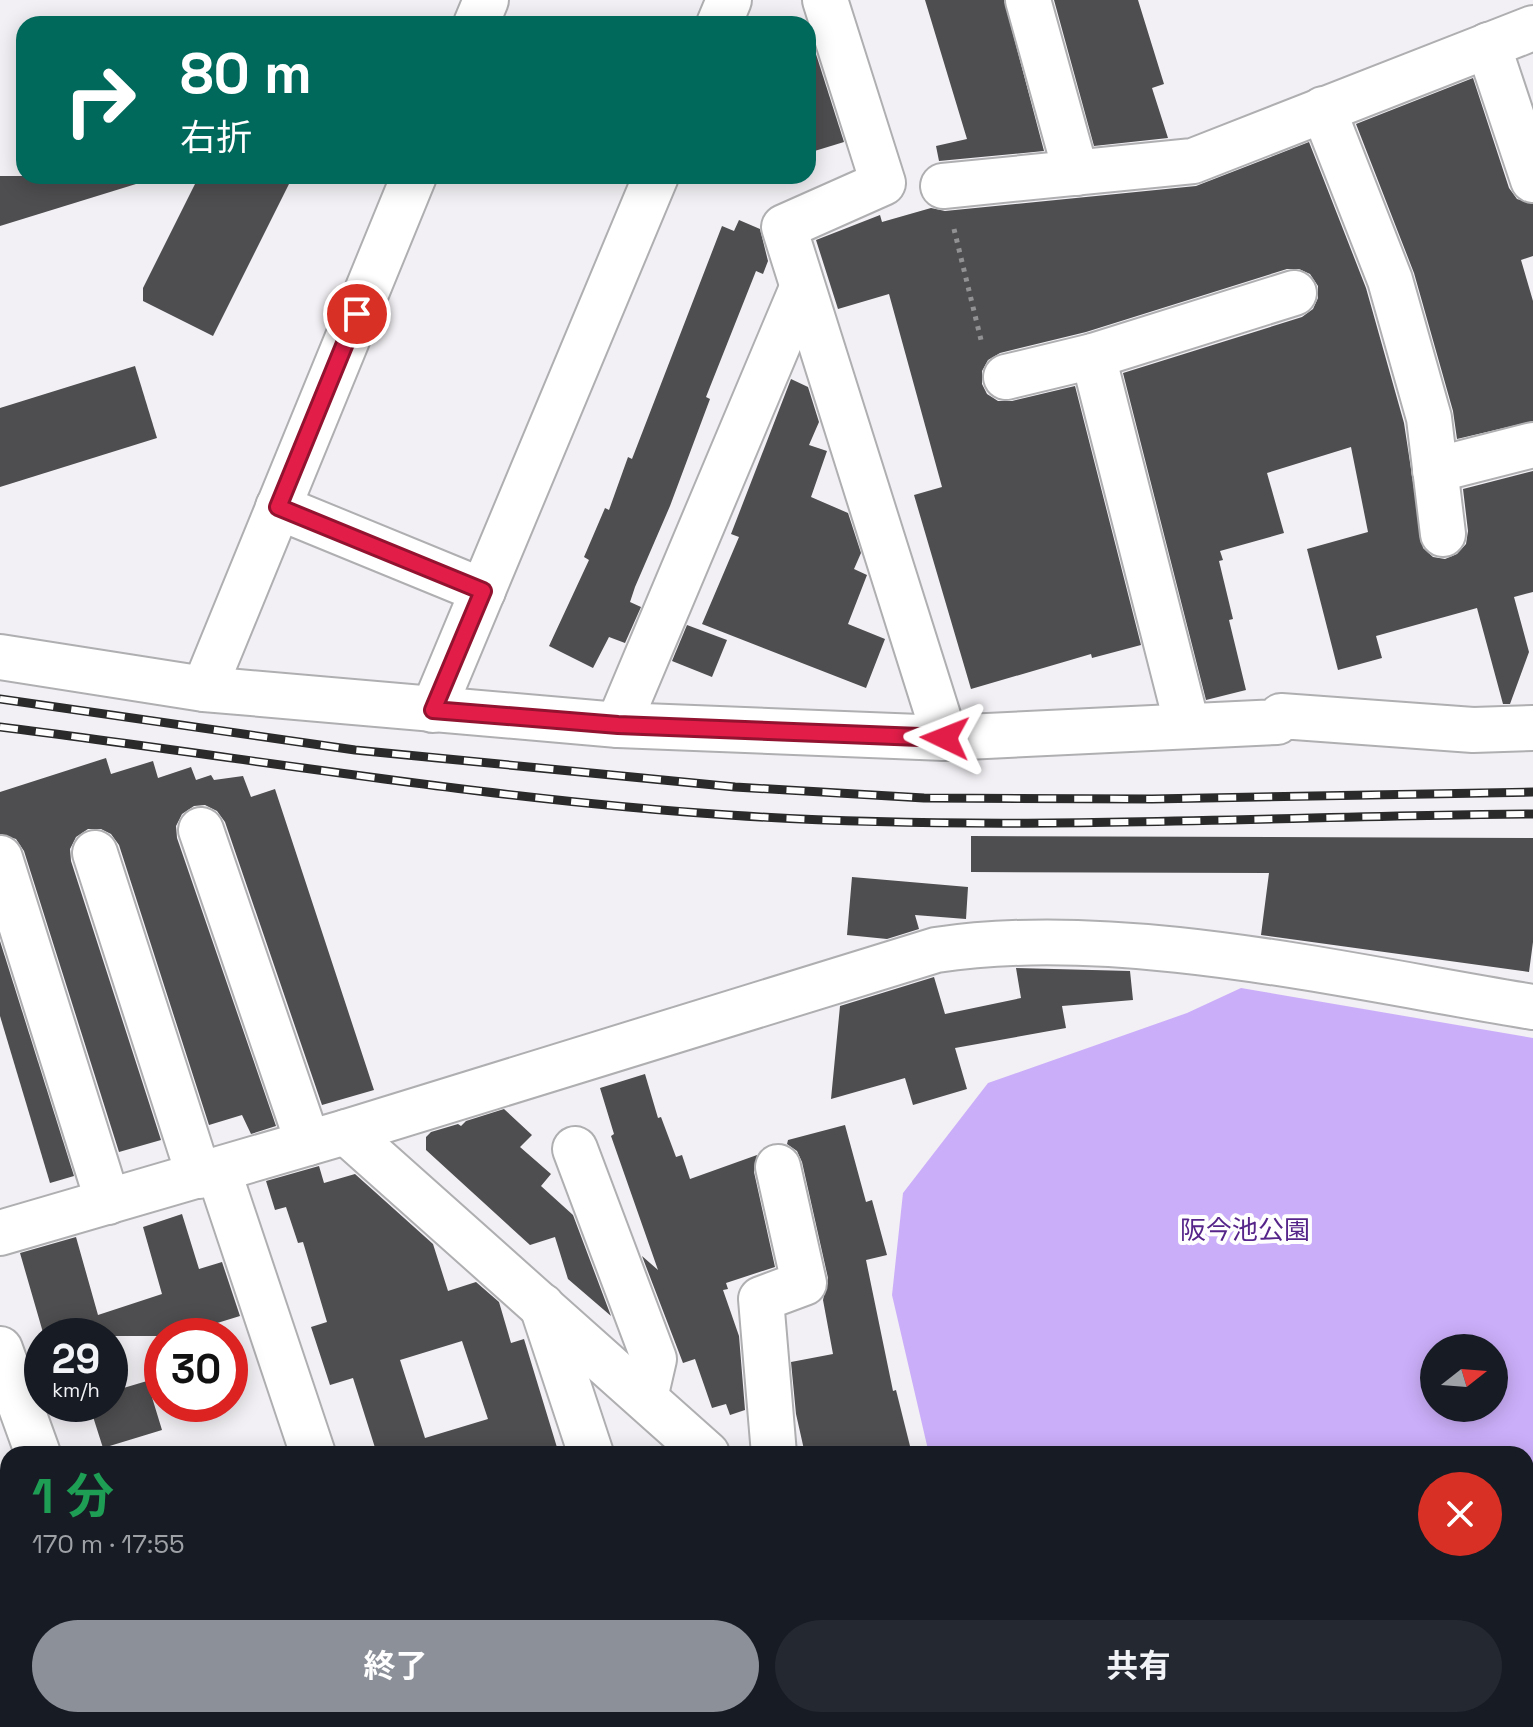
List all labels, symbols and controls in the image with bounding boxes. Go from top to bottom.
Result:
text: 80 m [180,38,312,109]
icon: right [48,48,152,152]
text: 右折 [180,115,252,161]
pin [323,280,391,348]
icon: arrive [335,292,379,336]
position arrow [903,696,987,780]
park label: 阪今池公園 [1180,1213,1310,1247]
speed limit sign: 30 [144,1318,248,1422]
text: 29 [52,1334,100,1385]
north arrow [1420,1334,1508,1422]
map controls [1420,1334,1508,1422]
text: km/h [52,1377,100,1403]
text: 1 分 [32,1466,114,1527]
button: close [1418,1472,1502,1556]
text: 170 m · 17:55 [32,1527,185,1561]
button: 終了 [32,1620,759,1712]
button: 共有 [775,1620,1502,1712]

